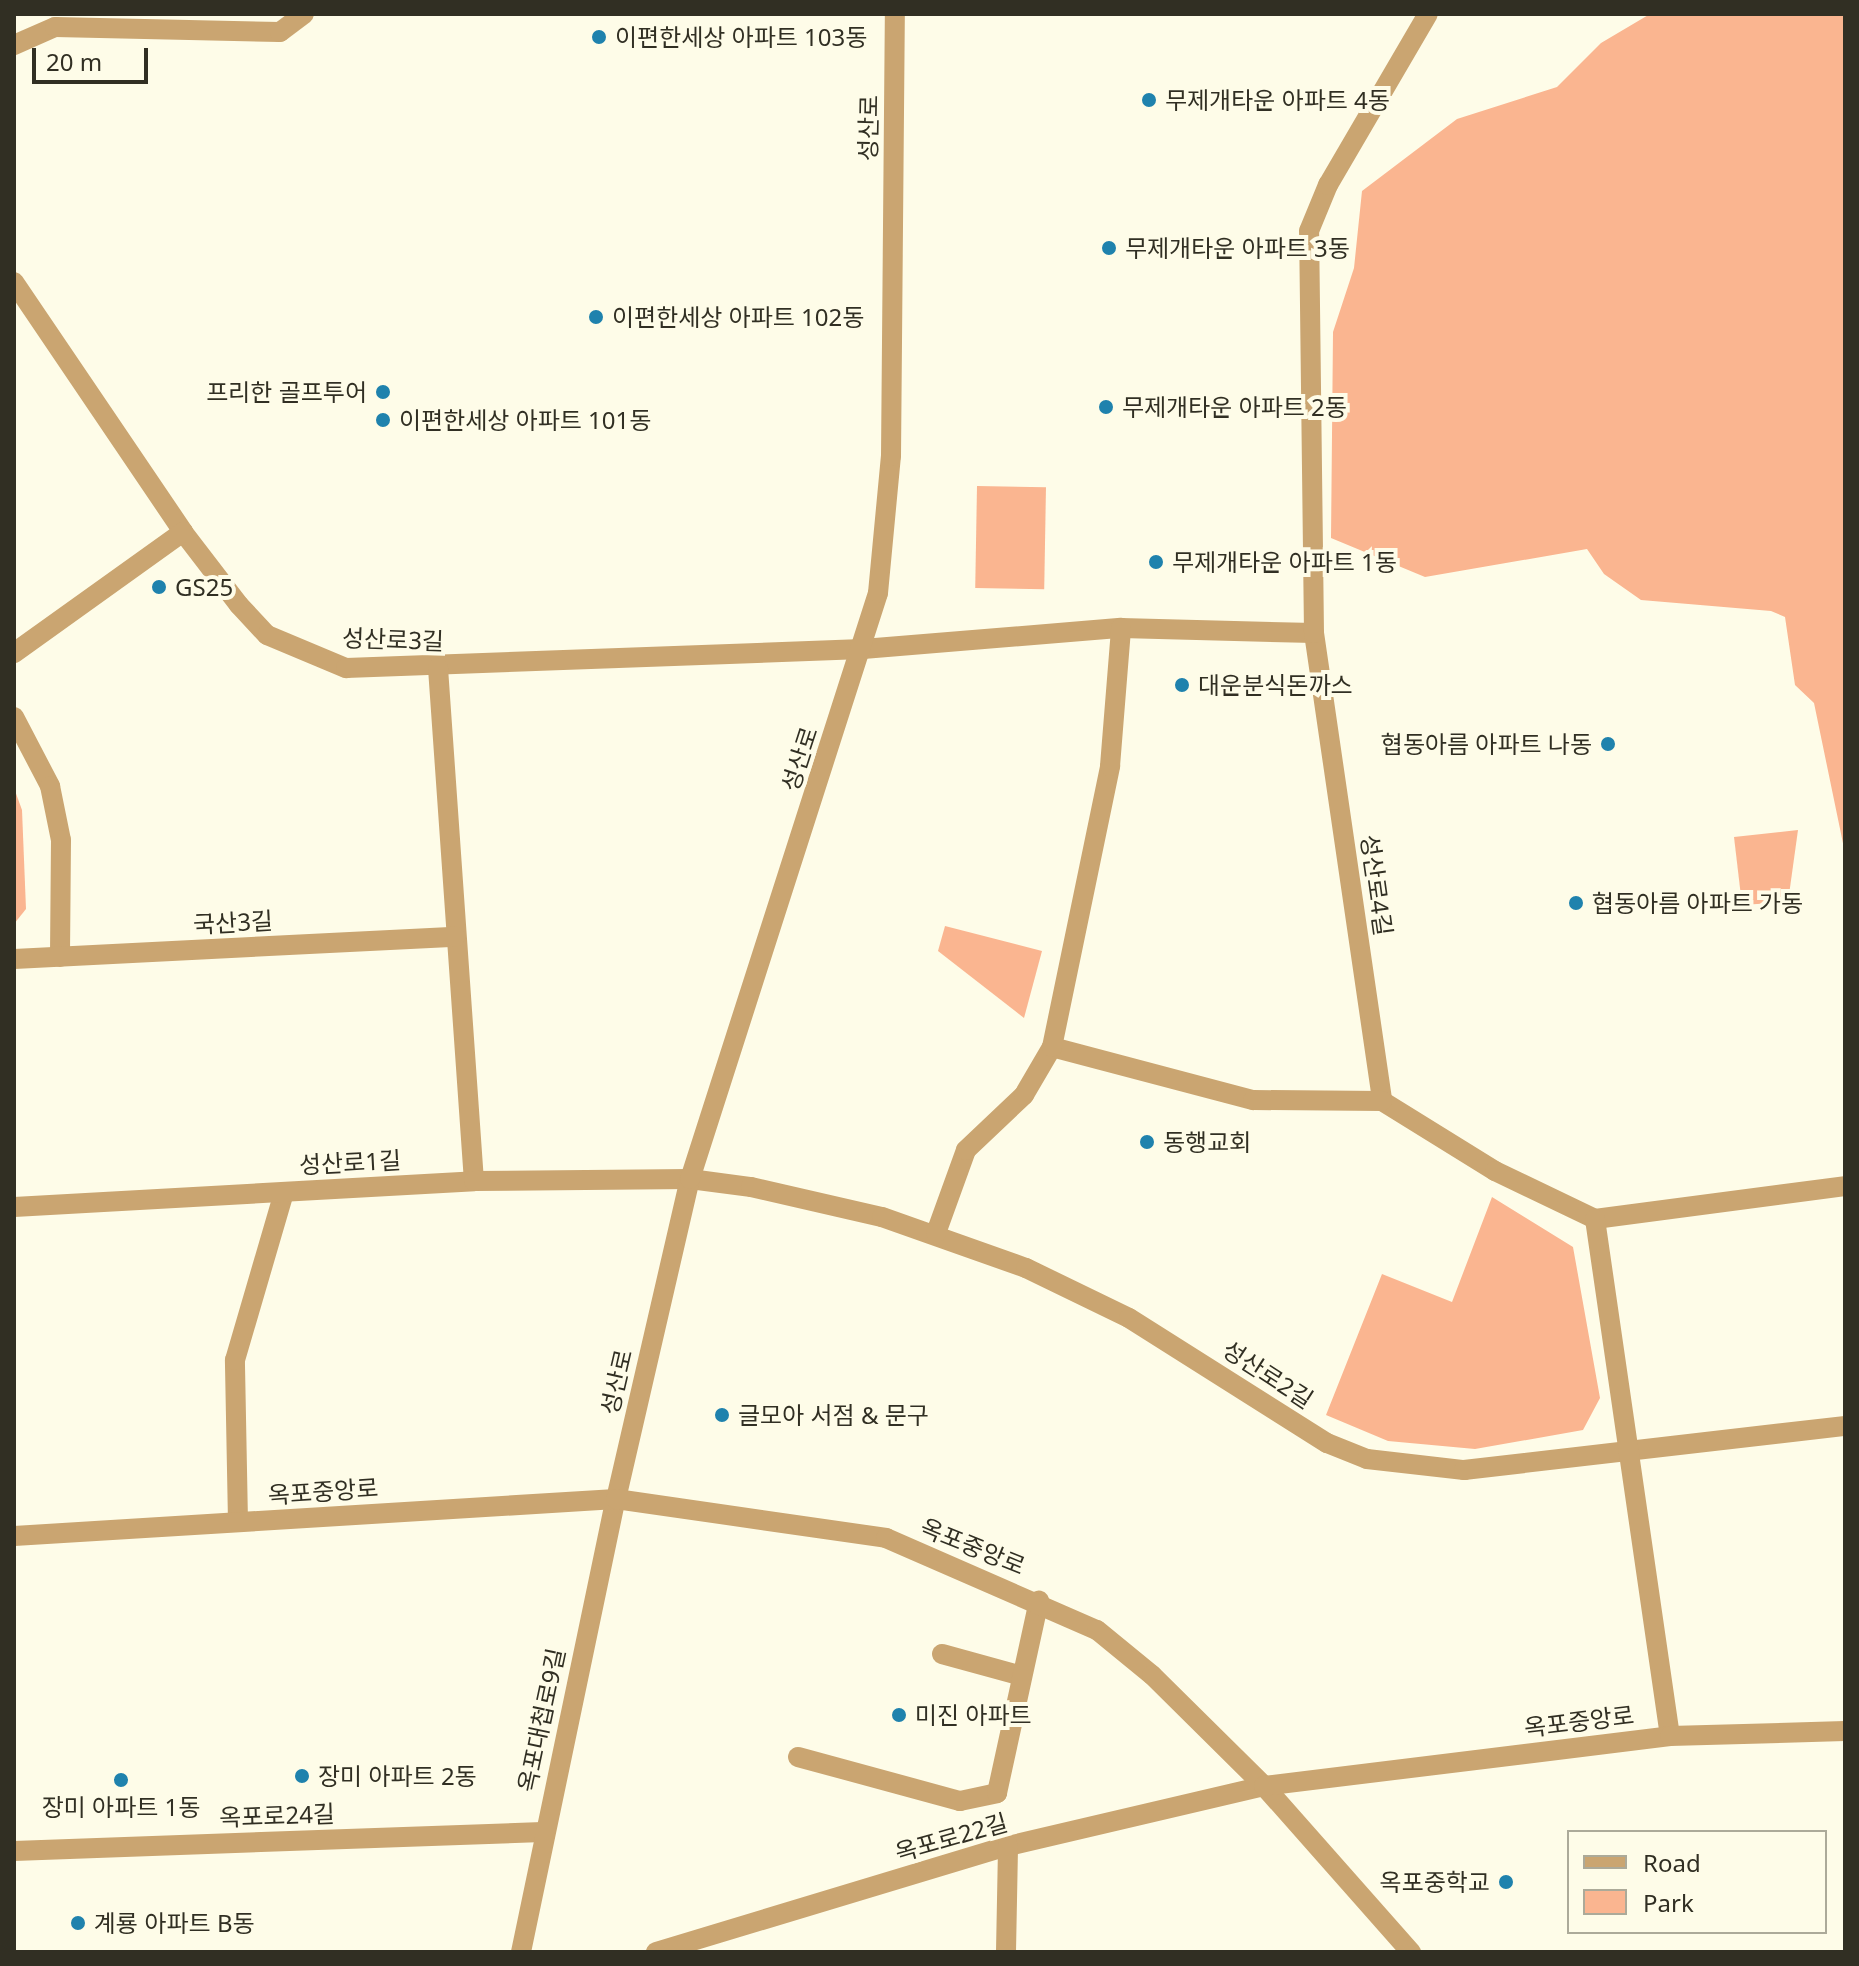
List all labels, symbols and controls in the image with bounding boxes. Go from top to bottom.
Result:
place label: 이편한세상 아파트 103동 [615,23,867,51]
marker: 이편한세상 아파트 103동 [590,28,608,46]
scale bar [36,32,152,82]
text: 20 m [46,45,102,78]
place label: 무제개타운 아파트 4동 [1165,86,1390,114]
marker: 무제개타운 아파트 4동 [1140,91,1158,109]
street label: 성산로 [853,95,883,161]
place label: 무제개타운 아파트 3동 [1125,234,1350,262]
marker: 무제개타운 아파트 3동 [1100,239,1118,257]
place label: 이편한세상 아파트 102동 [612,303,864,331]
marker: 이편한세상 아파트 102동 [587,308,605,326]
place label: 프리한 골프투어 [206,378,367,406]
marker: 프리한 골프투어 [374,383,392,401]
place label: 무제개타운 아파트 2동 [1122,393,1347,421]
marker: 무제개타운 아파트 2동 [1097,398,1115,416]
place label: 이편한세상 아파트 101동 [399,406,651,434]
marker: 이편한세상 아파트 101동 [374,411,392,429]
place label: 무제개타운 아파트 1동 [1172,548,1397,576]
marker: 무제개타운 아파트 1동 [1147,553,1165,571]
place label: GS25 [175,573,233,601]
marker: GS25 [150,578,168,596]
street label: 성산로3길 [342,623,444,655]
place label: 대운분식돈까스 [1198,671,1353,699]
marker: 대운분식돈까스 [1173,676,1191,694]
street label: 성산로 [775,723,823,795]
place label: 협동아름 아파트 나동 [1381,730,1592,758]
marker: 협동아름 아파트 나동 [1599,735,1617,753]
street label: 성산로4길 [1356,832,1398,938]
place label: 협동아름 아파트 가동 [1592,889,1803,917]
marker: 협동아름 아파트 가동 [1567,894,1585,912]
street label: 국산3길 [192,906,274,938]
place label: 동행교회 [1163,1128,1251,1156]
marker: 동행교회 [1138,1133,1156,1151]
street label: 성산로1길 [298,1145,402,1179]
street label: 성산로2길 [1217,1334,1319,1414]
street label: 성산로 [595,1346,637,1418]
place label: 글모아 서점 & 문구 [738,1401,929,1429]
marker: 글모아 서점 & 문구 [713,1406,731,1424]
street label: 옥포중앙로 [267,1473,379,1509]
street label: 옥포중앙로 [916,1512,1030,1580]
street label: 옥포대첩로9길 [512,1645,570,1795]
street label: 옥포중앙로 [1522,1700,1636,1742]
place label: 미진 아파트 [915,1701,1032,1729]
marker: 미진 아파트 [890,1706,908,1724]
place label: 장미 아파트 2동 [318,1762,477,1790]
marker: 장미 아파트 2동 [293,1767,311,1785]
marker: 장미 아파트 1동 [112,1771,130,1789]
place label: 장미 아파트 1동 [42,1793,200,1821]
street label: 옥포로24길 [219,1799,335,1831]
street label: 옥포로22길 [891,1807,1011,1867]
legend [1567,1830,1827,1934]
text: Road [1643,1846,1701,1879]
place label: 옥포중학교 [1380,1868,1490,1896]
marker: 옥포중학교 [1497,1873,1515,1891]
text: Park [1643,1886,1694,1919]
place label: 계룡 아파트 B동 [94,1909,255,1937]
marker: 계룡 아파트 B동 [69,1914,87,1932]

